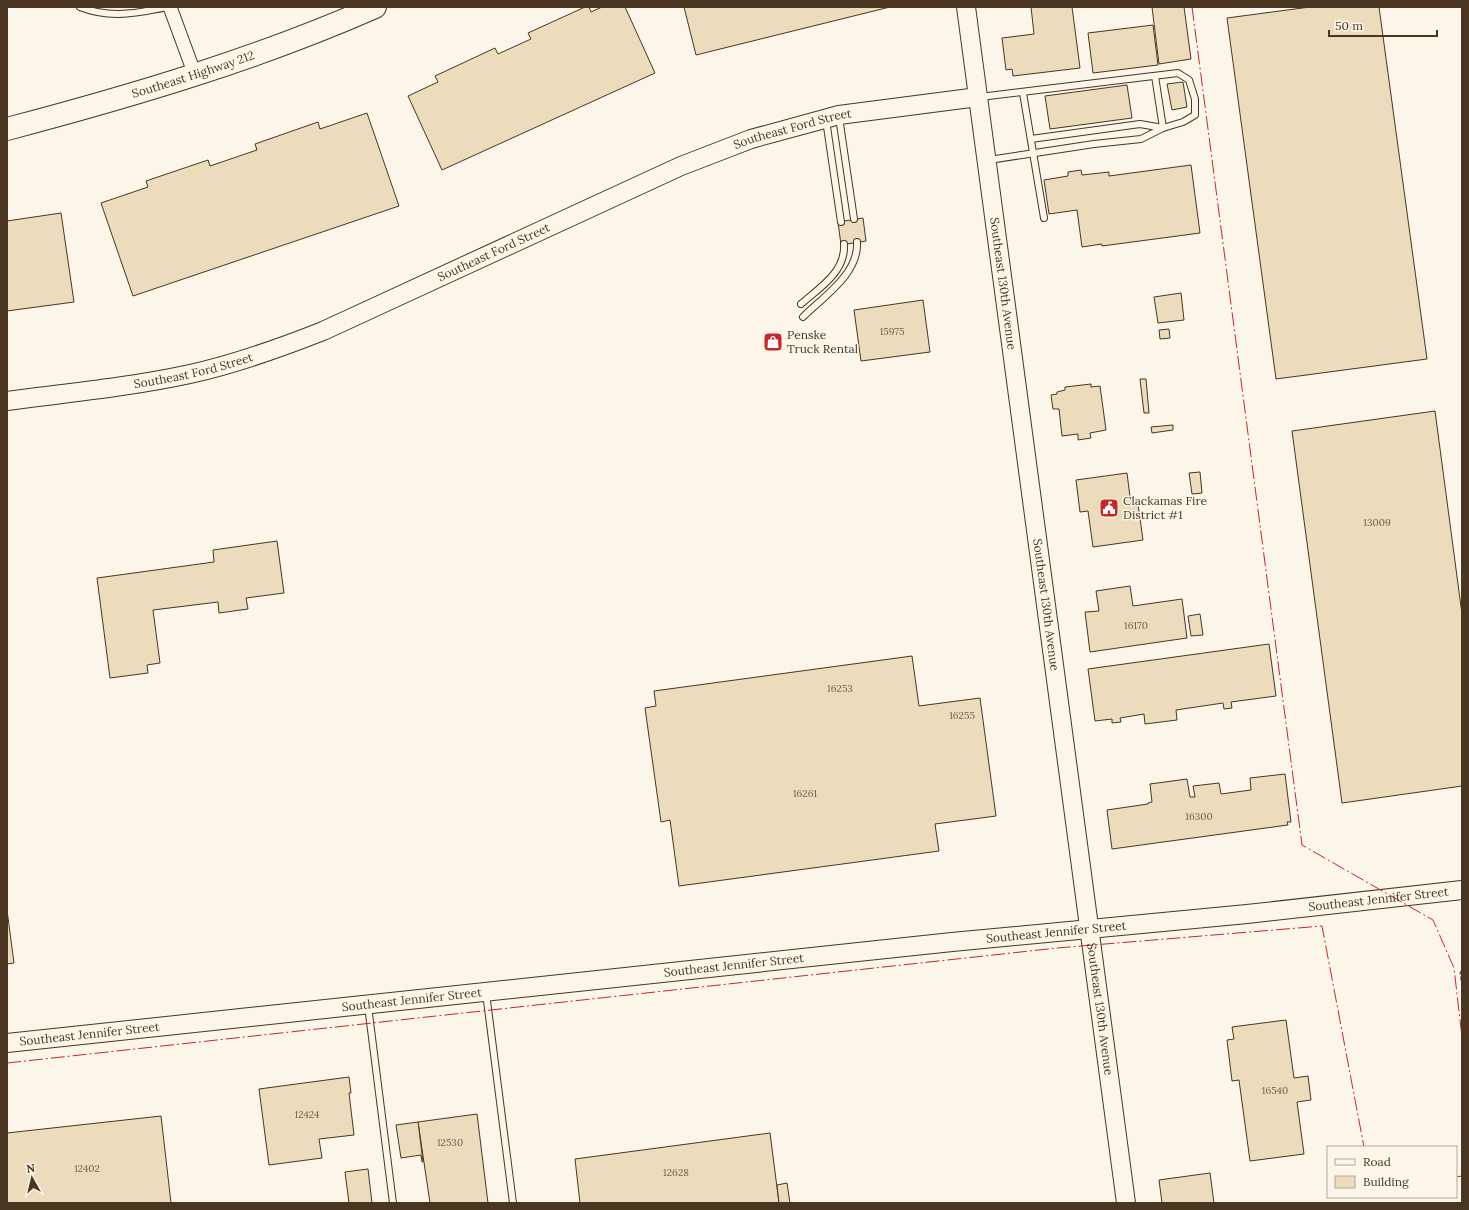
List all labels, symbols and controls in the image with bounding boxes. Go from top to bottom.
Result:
scale bar [1329,12,1437,38]
text: 50 m [1335,18,1363,33]
street label: Southeast Highway 212 [130,47,256,101]
street label: Southeast Ford Street [731,105,853,152]
street label: Southeast 130th Avenue [987,216,1020,351]
street label: Southeast Ford Street [435,219,552,284]
house number: 15975 [880,325,904,338]
place label: Penske Truck Rental [787,327,858,356]
shop icon: Penske Truck Rental [762,331,784,353]
street label: Southeast Ford Street [133,349,255,391]
place label: Clackamas Fire District #1 [1123,493,1207,522]
public building icon: Clackamas Fire District #1 [1098,497,1120,519]
house number: 13009 [1363,516,1391,529]
street label: Southeast 130th Avenue [1030,538,1063,672]
house number: 16170 [1124,619,1148,632]
house number: 16253 [827,682,853,695]
house number: 16255 [949,709,975,722]
house number: 16261 [793,787,817,800]
house number: 16300 [1185,810,1213,823]
street label: Southeast Jennifer Street [1308,884,1449,914]
street label: Southeast Jennifer Street [985,917,1127,946]
street label: Southeast 130th Avenue [1084,942,1117,1077]
street label: Southeast Jennifer Street [663,950,805,980]
street label: Southeast Jennifer Street [341,984,483,1014]
street label: Southeast Jennifer Street [19,1019,161,1049]
house number: 16540 [1262,1084,1288,1097]
house number: 12424 [295,1108,320,1121]
house number: 12530 [437,1136,463,1149]
legend [1327,1146,1457,1198]
text: Road [1363,1154,1391,1169]
north arrow [12,1158,52,1198]
text: N [25,1161,36,1176]
house number: 12402 [74,1162,100,1175]
house number: 12628 [663,1166,689,1179]
text: Building [1363,1174,1409,1189]

